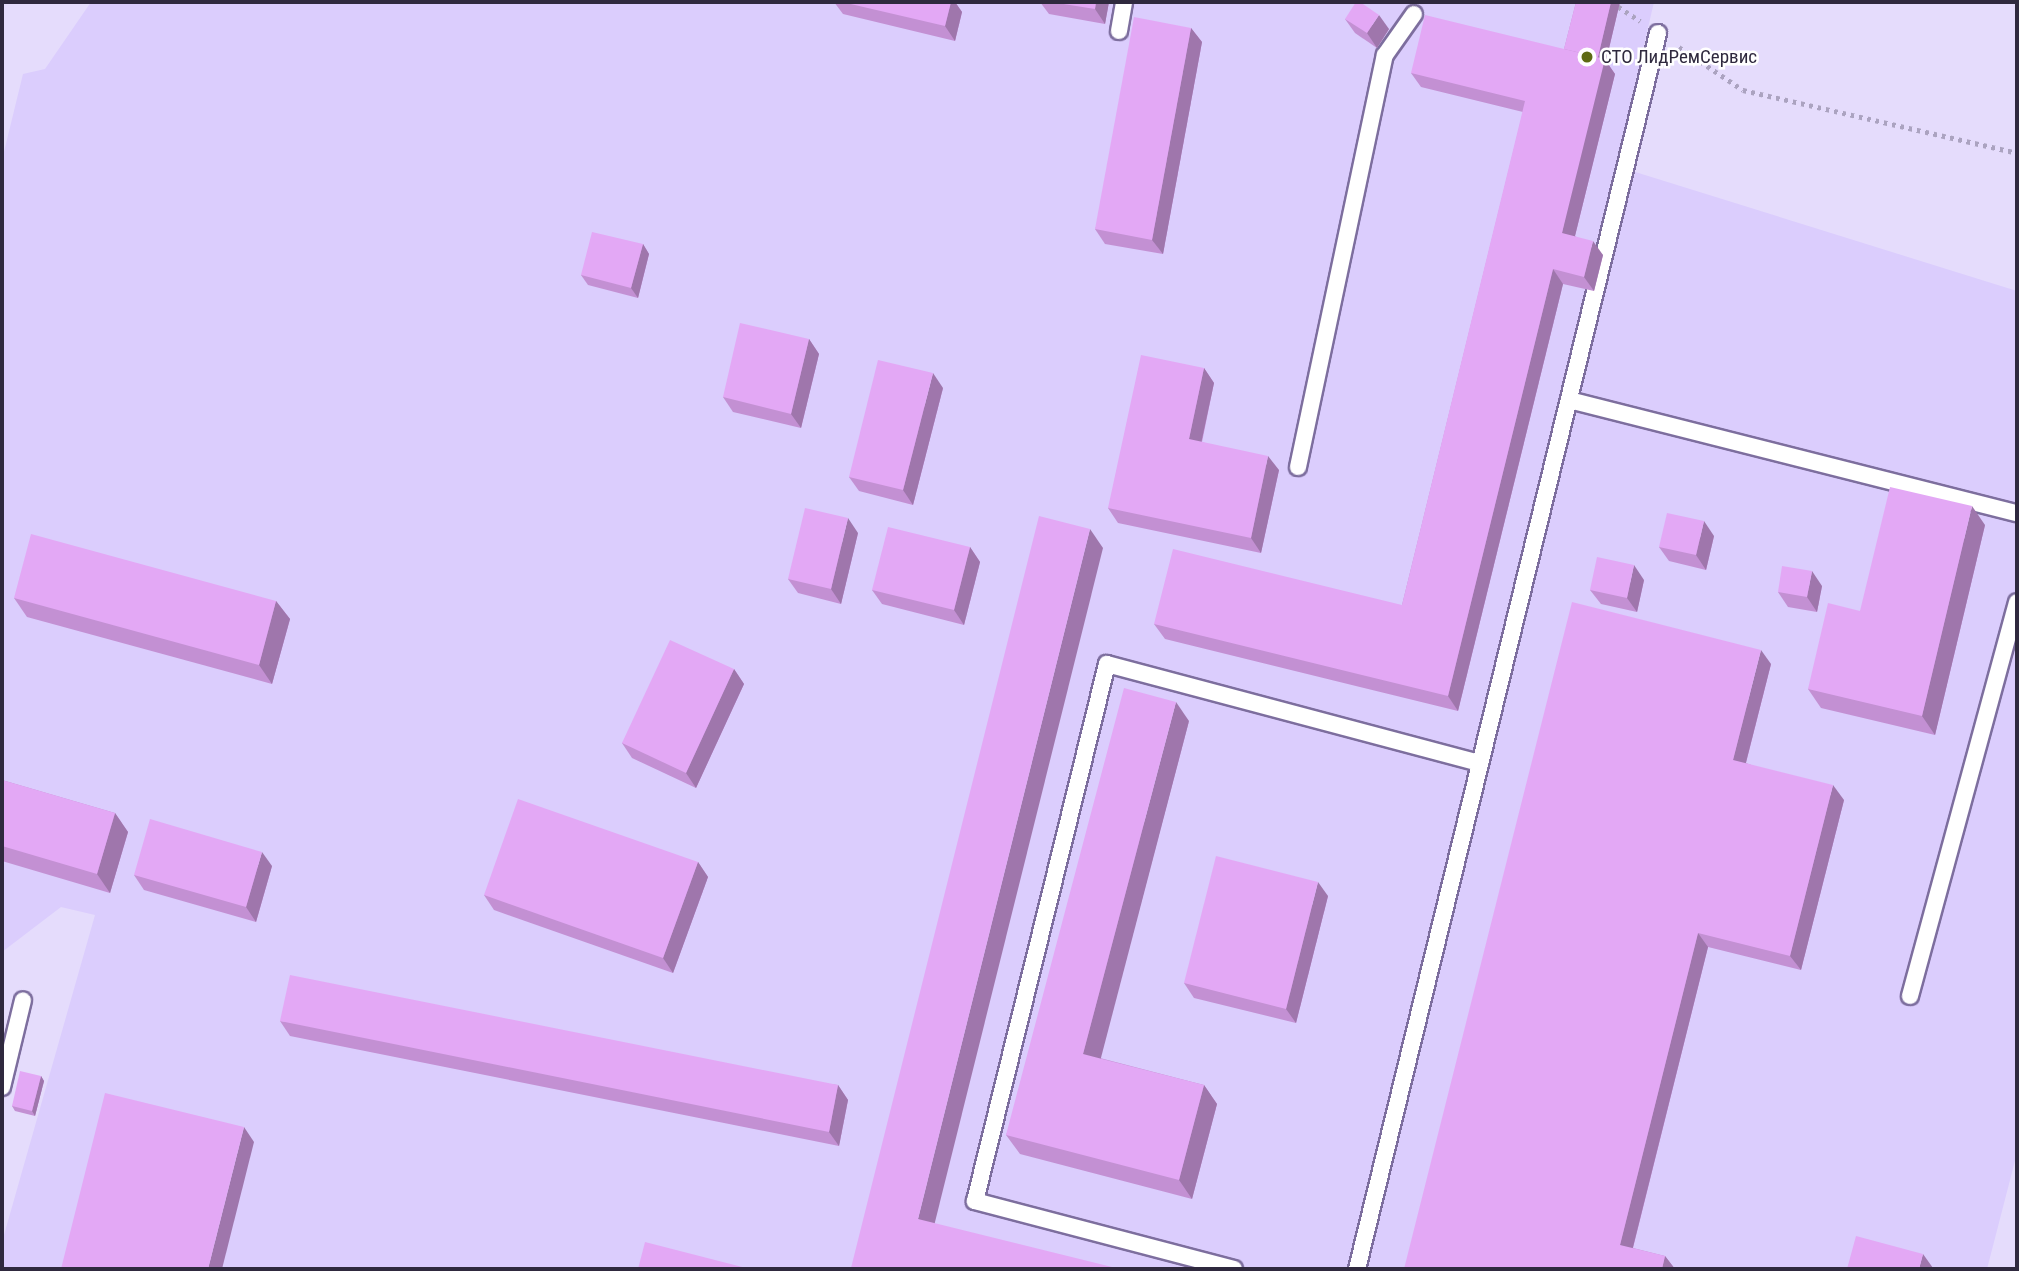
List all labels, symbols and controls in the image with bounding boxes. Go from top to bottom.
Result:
place label: СТО ЛидРемСервис [1601,46,1757,68]
marker: СТО ЛидРемСервис [1579,49,1595,65]

